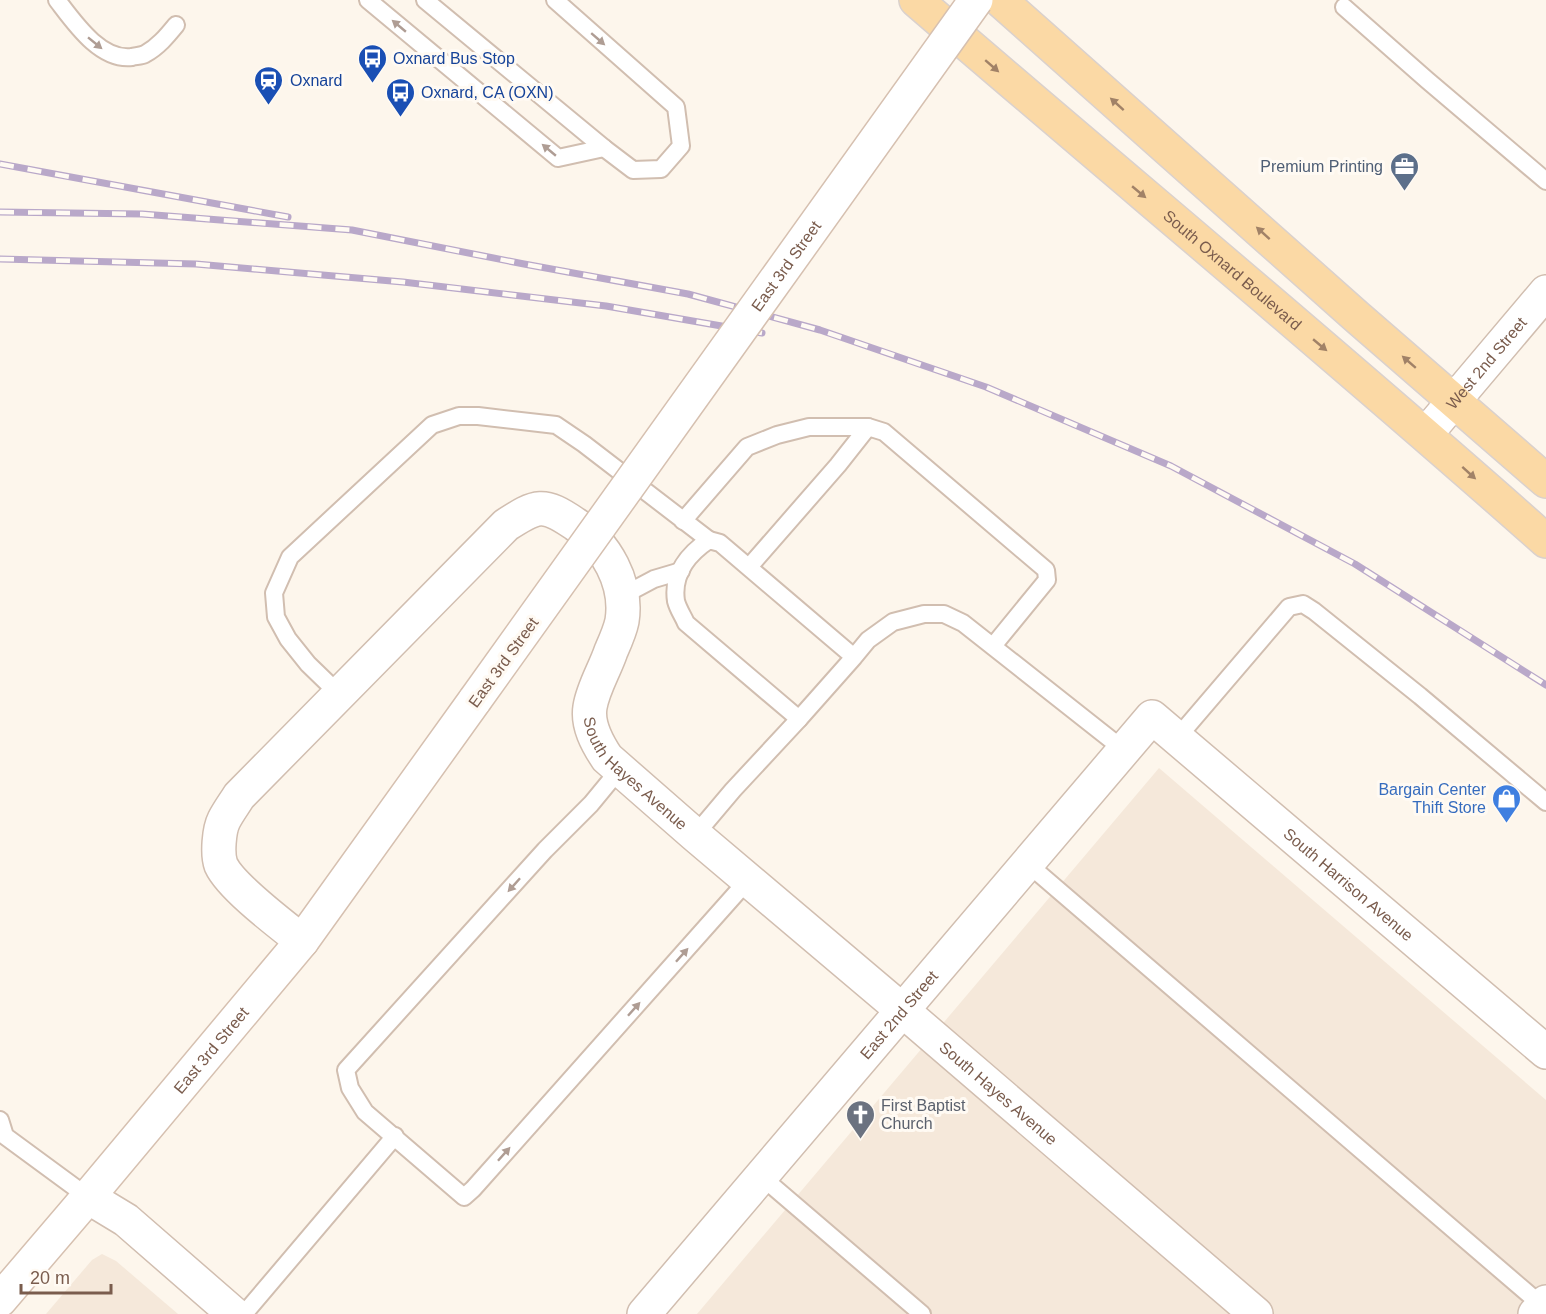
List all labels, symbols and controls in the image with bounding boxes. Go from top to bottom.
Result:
one-way arrow [392,20,407,33]
one-way arrow [591,32,606,46]
one-way arrow [88,37,103,49]
bus stop icon: Oxnard Bus Stop [356,42,388,84]
place label: Oxnard Bus Stop [393,50,515,67]
one-way arrow [984,59,1000,72]
station icon: Oxnard [253,64,285,106]
place label: Oxnard [290,72,342,89]
bus stop icon: Oxnard, CA (OXN) [384,76,416,118]
place label: Oxnard, CA (OXN) [421,84,553,101]
one-way arrow [1110,98,1125,111]
one-way arrow [541,144,557,157]
office icon: Premium Printing [1388,150,1420,192]
place label: Premium Printing [1260,158,1383,175]
one-way arrow [1131,185,1147,198]
street label: South Oxnard Boulevard [1160,207,1305,334]
street label: East 3rd Street [748,217,825,314]
one-way arrow [1255,226,1270,240]
street label: West 2nd Street [1443,314,1530,413]
one-way arrow [1312,338,1328,351]
one-way arrow [1402,356,1417,369]
one-way arrow [1462,466,1477,480]
street label: East 3rd Street [465,614,542,710]
street label: South Hayes Avenue [580,715,691,833]
place label: Bargain Center Thift Store [1378,781,1487,816]
shop icon: Bargain Center Thift Store [1491,782,1523,824]
street label: South Harrison Avenue [1280,825,1417,944]
one-way arrow [507,877,521,892]
one-way arrow [675,948,688,963]
street label: East 2nd Street [857,967,942,1063]
one-way arrow [627,1002,640,1017]
street label: East 3rd Street [170,1004,252,1097]
street label: South Hayes Avenue [936,1038,1061,1148]
place label: First Baptist Church [881,1097,966,1132]
church icon: First Baptist Church [844,1098,876,1140]
one-way arrow [497,1147,511,1162]
scale bar [21,1257,111,1295]
text: 20 m [30,1268,70,1288]

